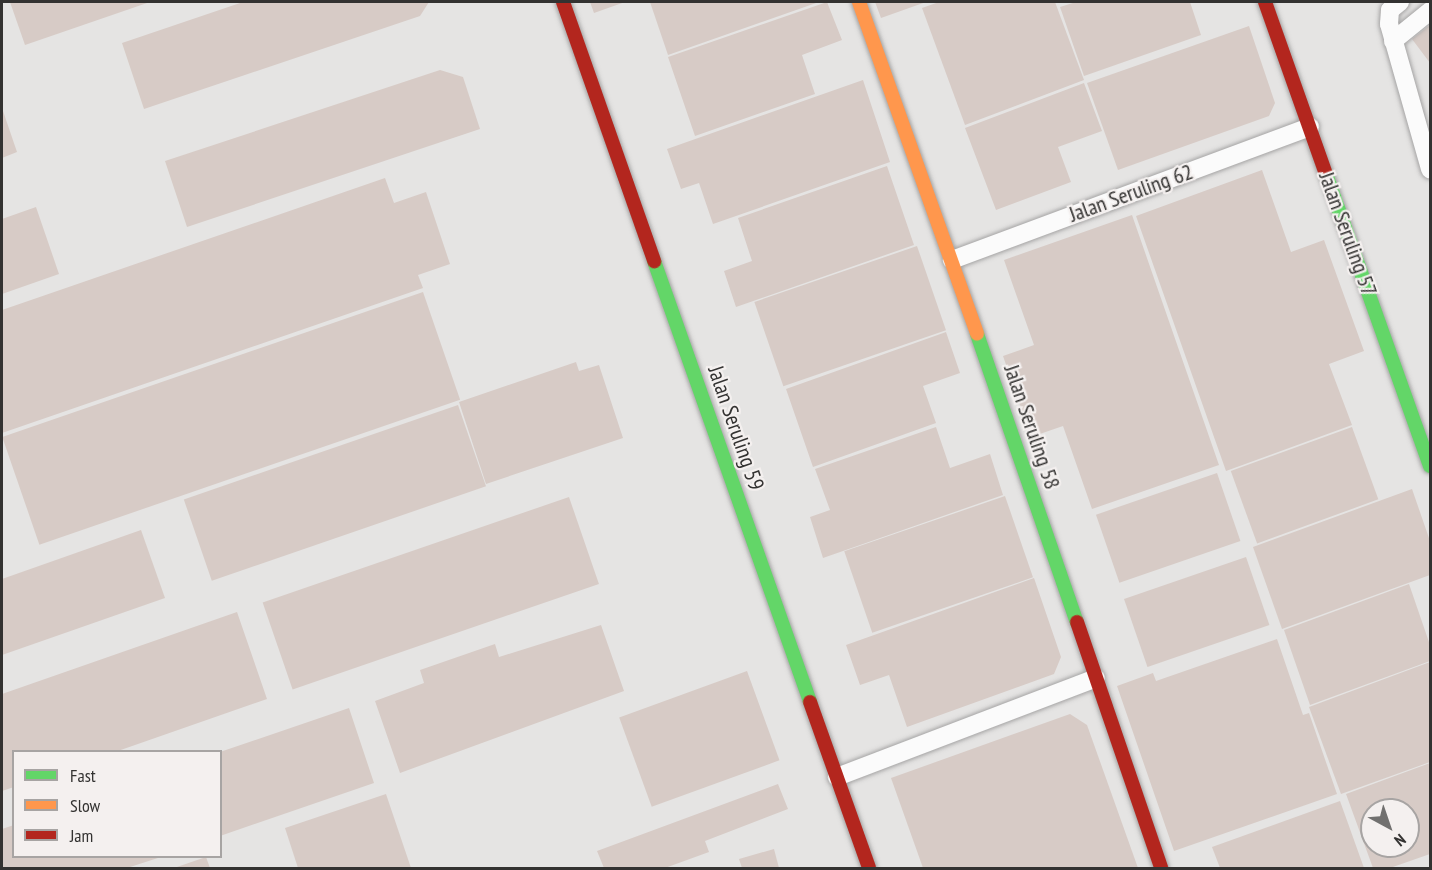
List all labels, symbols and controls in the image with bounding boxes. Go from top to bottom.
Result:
street label: Jalan Seruling 62 [1065,158,1197,228]
street label: Jalan Seruling 57 [1313,168,1383,300]
street label: Jalan Seruling 58 [998,361,1066,493]
street label: Jalan Seruling 59 [702,362,770,494]
legend [12,750,222,858]
text: Fast [70,764,96,787]
text: Slow [70,794,100,817]
north arrow [1360,798,1420,858]
text: Jam [70,824,93,847]
text: N [1391,830,1410,851]

